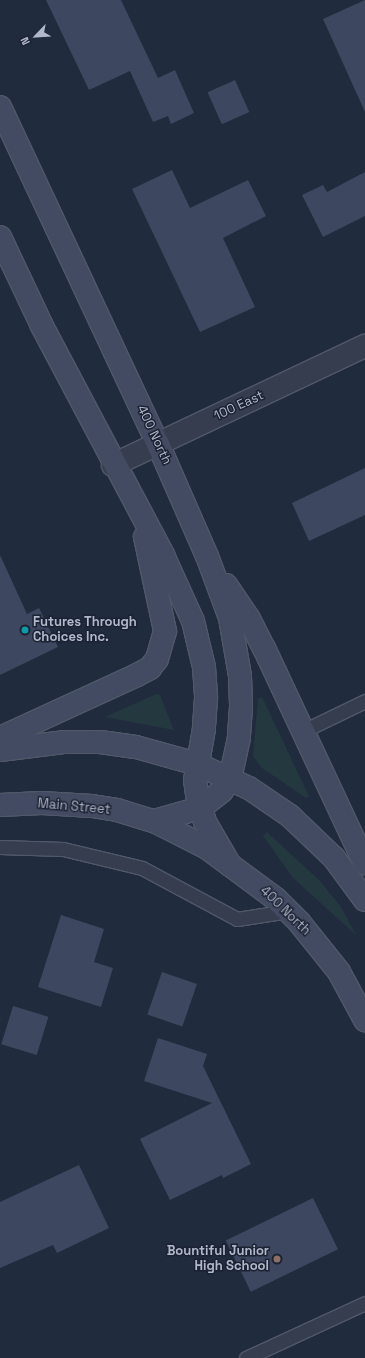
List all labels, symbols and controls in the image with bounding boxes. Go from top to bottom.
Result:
north arrow [16,16,56,56]
text: N [17,35,33,47]
street label: 100 East [212,388,266,424]
street label: 400 North [133,403,175,467]
place label: Futures Through Choices Inc. [33,615,137,646]
marker: Futures Through Choices Inc. [20,625,30,635]
street label: Main Street [37,796,111,818]
street label: 400 North [257,883,313,939]
place label: Bountiful Junior High School [167,1244,269,1275]
marker: Bountiful Junior High School [272,1254,282,1264]

